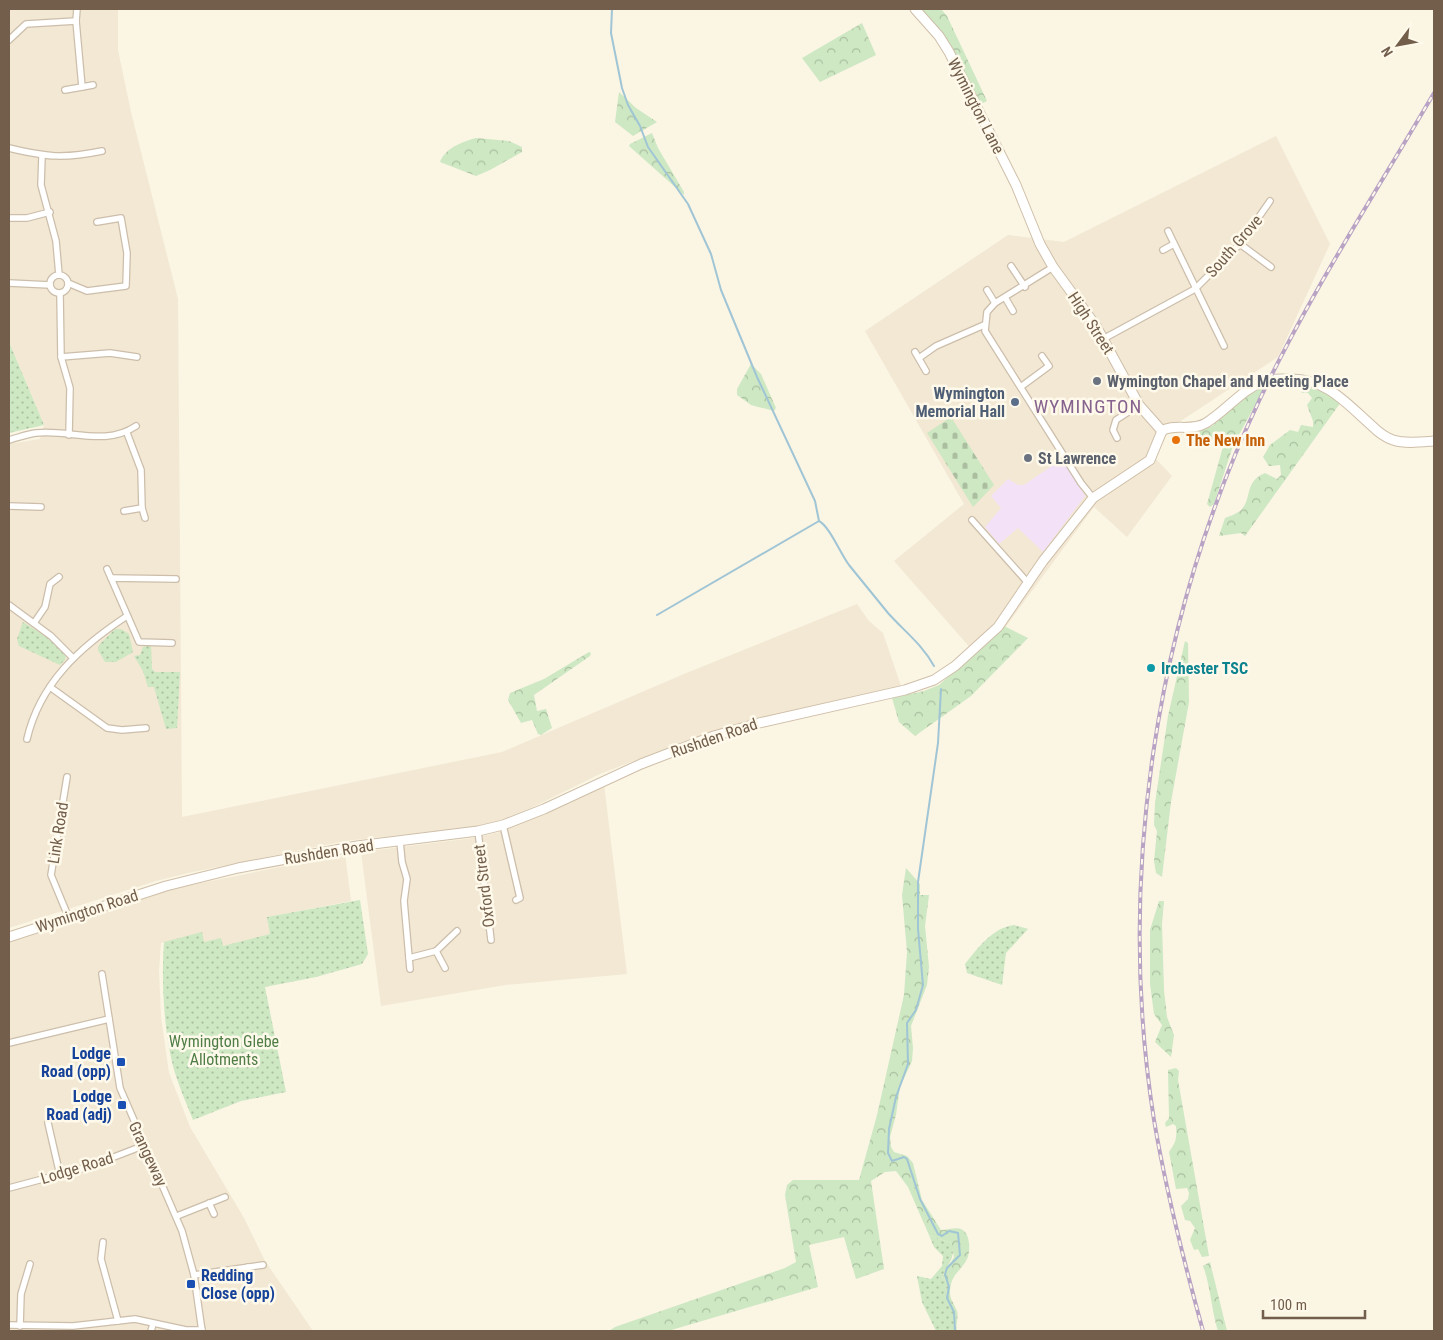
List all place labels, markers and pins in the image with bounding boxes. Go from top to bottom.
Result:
place label: Wymington Chapel and Meeting Place [1107,372,1349,391]
marker: Wymington Chapel and Meeting Place [1091,375,1103,387]
place label: Wymington Memorial Hall [915,384,1005,421]
marker: Wymington Memorial Hall [1009,396,1021,408]
place label: The New Inn [1186,431,1265,450]
marker: The New Inn [1170,434,1182,446]
place label: St Lawrence [1038,449,1117,468]
marker: St Lawrence [1022,452,1034,464]
place label: Irchester TSC [1161,659,1248,678]
marker: Irchester TSC [1145,662,1157,674]
place label: Lodge Road (opp) [41,1044,111,1081]
marker: Lodge Road (opp) [115,1056,127,1068]
place label: Lodge Road (adj) [46,1087,112,1124]
marker: Lodge Road (adj) [116,1099,128,1111]
place label: Redding Close (opp) [201,1266,275,1303]
marker: Redding Close (opp) [185,1278,197,1290]

